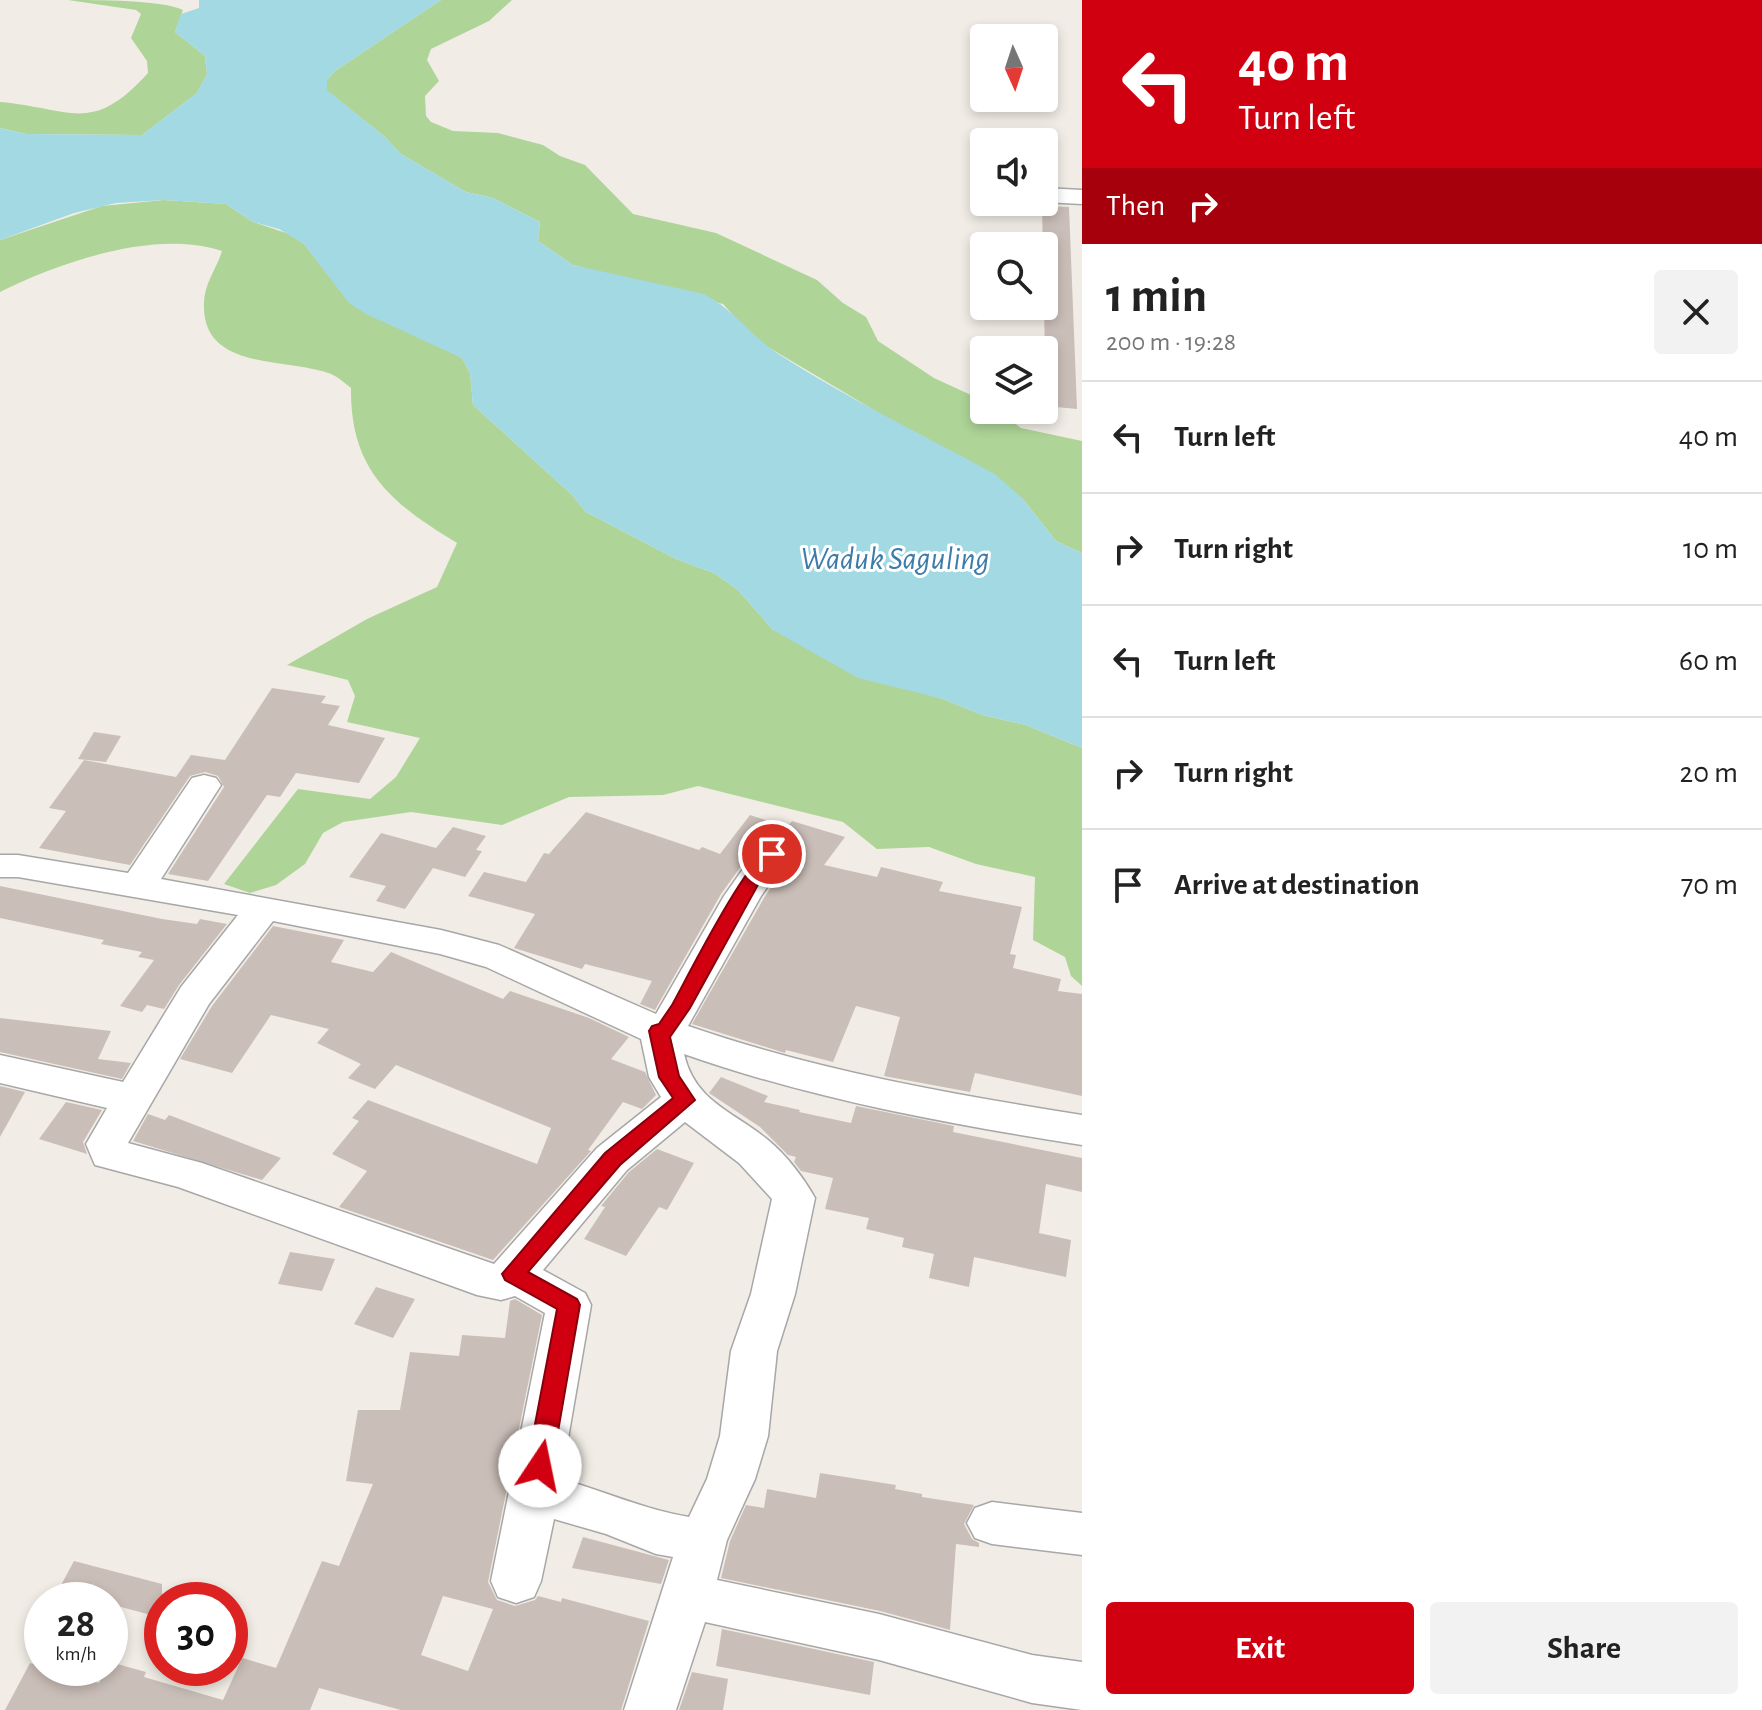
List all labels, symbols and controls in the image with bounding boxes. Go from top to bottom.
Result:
north arrow [970,24,1058,112]
map controls [970,24,1058,424]
icon: left [1106,32,1210,136]
text: 40 m [1238,35,1349,91]
text: Turn left [1238,100,1355,136]
button: sound [970,128,1058,216]
icon: right [1181,184,1225,228]
text: Then [1106,191,1165,221]
button: search [970,232,1058,320]
button: close [1654,270,1738,354]
text: 1 min [1106,273,1207,321]
text: 200 m · 19:28 [1106,329,1236,355]
button: layers [970,336,1058,424]
icon: left [1106,415,1150,459]
text: Turn left [1174,422,1275,452]
text: 40 m [1679,422,1738,452]
icon: right [1106,527,1150,571]
text: Turn right [1174,534,1293,564]
text: 10 m [1683,534,1738,564]
water label: Waduk Saguling [800,543,990,575]
icon: left [1106,639,1150,683]
text: Turn left [1174,646,1275,676]
text: 60 m [1679,646,1738,676]
icon: right [1106,751,1150,795]
text: Turn right [1174,758,1293,788]
text: 20 m [1680,758,1738,788]
pin [738,820,806,888]
icon: arrive [750,832,794,876]
icon: arrive [1106,863,1150,907]
text: Arrive at destination [1174,870,1420,900]
text: 70 m [1681,870,1738,900]
position arrow [498,1424,582,1508]
speed limit sign: 30 [144,1582,248,1686]
button: Exit [1106,1602,1414,1694]
button: Share [1430,1602,1738,1694]
text: 28 [57,1604,95,1644]
text: km/h [55,1644,97,1664]

